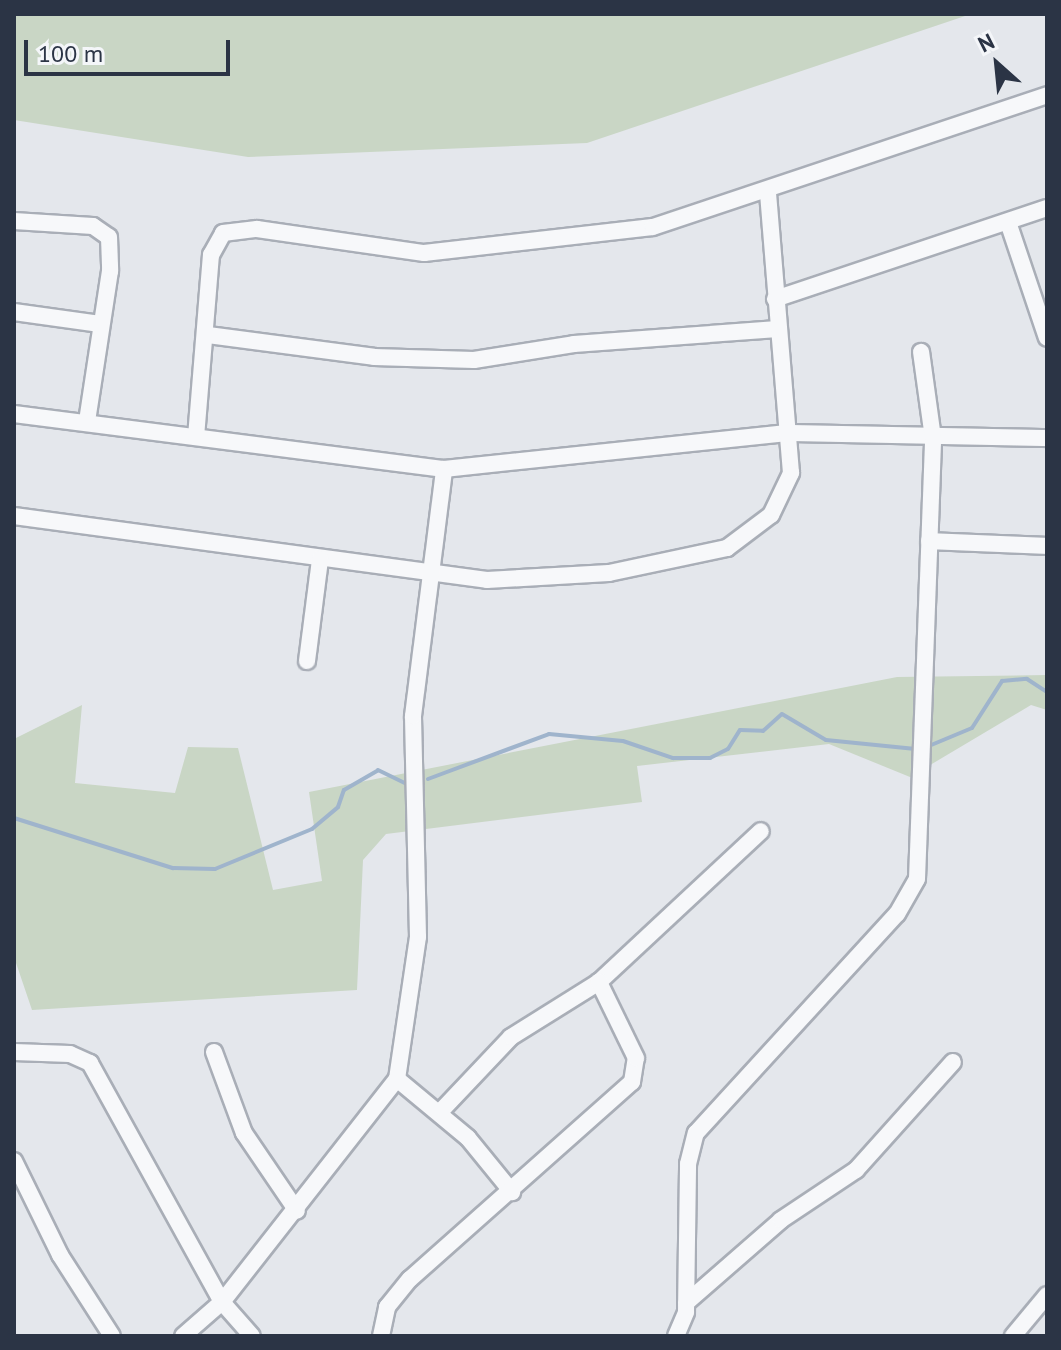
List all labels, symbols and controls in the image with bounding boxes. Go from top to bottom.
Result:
scale bar [28,24,234,74]
north arrow [957,24,1037,104]
text: N [973,27,999,58]
text: 100 m [38,38,103,69]

